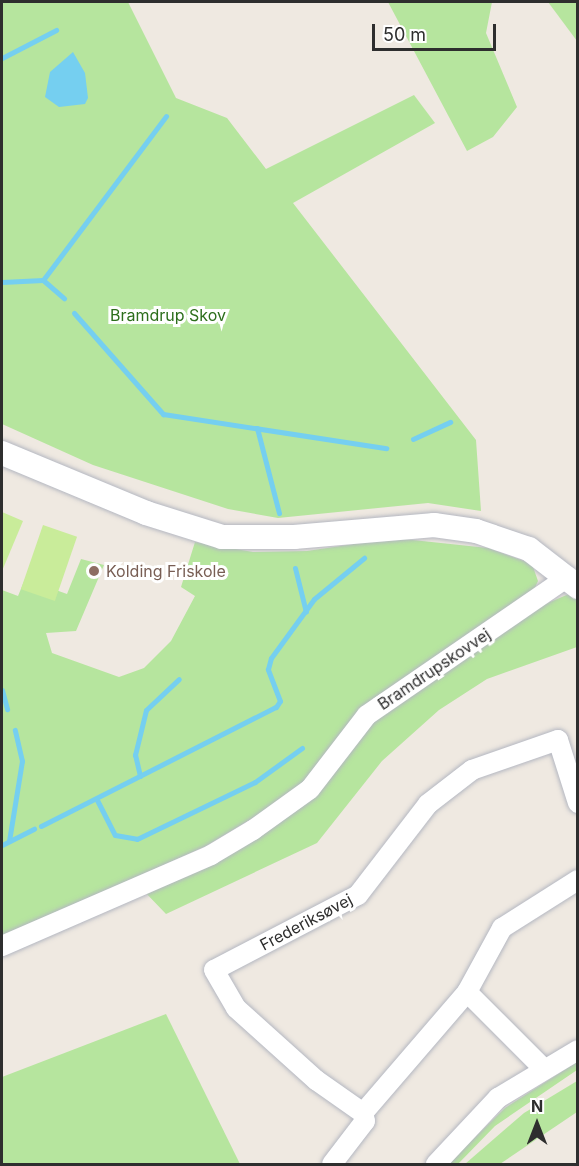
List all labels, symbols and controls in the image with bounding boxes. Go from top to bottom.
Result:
scale bar [375,12,500,50]
text: 50 m [383,24,426,45]
park label: Bramdrup Skov [110,305,226,325]
place label: Kolding Friskole [106,561,226,581]
marker: Kolding Friskole [87,564,101,578]
street label: Bramdrupskovvej [374,624,494,714]
street label: Frederiksøvej [257,890,355,954]
north arrow [507,1094,567,1154]
text: N [531,1096,543,1116]

